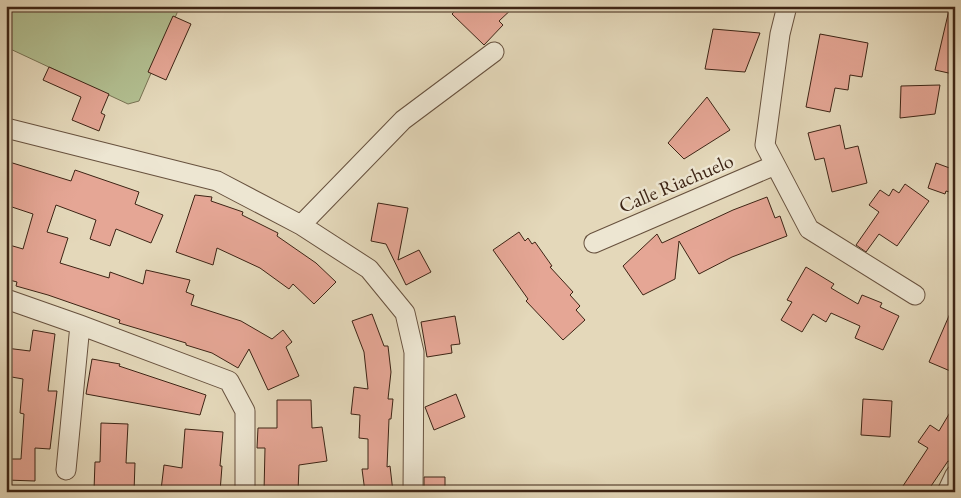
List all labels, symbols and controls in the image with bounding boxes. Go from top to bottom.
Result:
street label: Calle Riachuelo [615,147,737,219]

